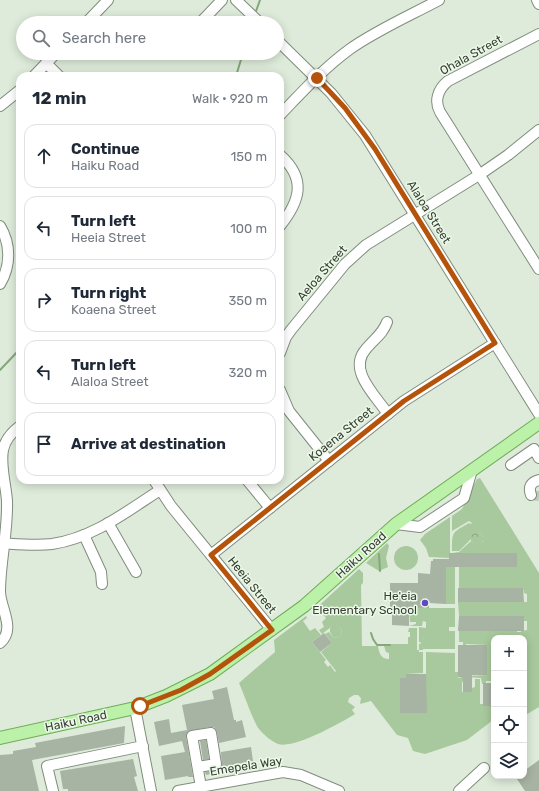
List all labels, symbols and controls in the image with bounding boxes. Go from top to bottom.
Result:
search box [16,16,284,60]
icon: search [30,27,52,49]
text: Search here [62,29,146,47]
street label: Ohala Street [437,32,505,78]
route end [308,69,326,87]
text: 12 min [32,88,87,108]
text: Walk · 920 m [192,91,268,106]
text: Continue [71,140,140,158]
icon: ahead [33,145,55,167]
text: 150 m [231,149,267,164]
text: Haiku Road [71,158,139,173]
street label: Alaloa Street [404,178,454,246]
text: Turn left [71,212,136,230]
icon: left [33,217,55,239]
text: 100 m [230,221,267,236]
text: Heeia Street [71,230,146,245]
street label: Aeloa Street [294,242,350,304]
text: Turn right [71,284,146,302]
icon: right [33,289,55,311]
text: 350 m [228,293,267,308]
text: Koaena Street [71,302,156,317]
text: Turn left [71,356,136,374]
icon: left [33,361,55,383]
text: 320 m [229,365,267,380]
text: Alaloa Street [71,374,149,389]
street label: Koaena Street [306,404,376,464]
icon: arrive [33,433,55,455]
text: Arrive at destination [71,435,226,453]
street label: Haiku Road [333,529,389,581]
street label: Heeia Street [225,554,279,617]
place label: He'eia Elementary School [312,589,417,617]
marker: He'eia Elementary School [420,598,430,608]
map controls [491,635,527,779]
button: + [491,635,527,671]
button: − [491,671,527,707]
route start [131,697,149,715]
button: locate [491,707,527,743]
street label: Haiku Road [44,708,108,734]
button: layers [491,743,527,779]
street label: Emepela Way [209,753,284,779]

